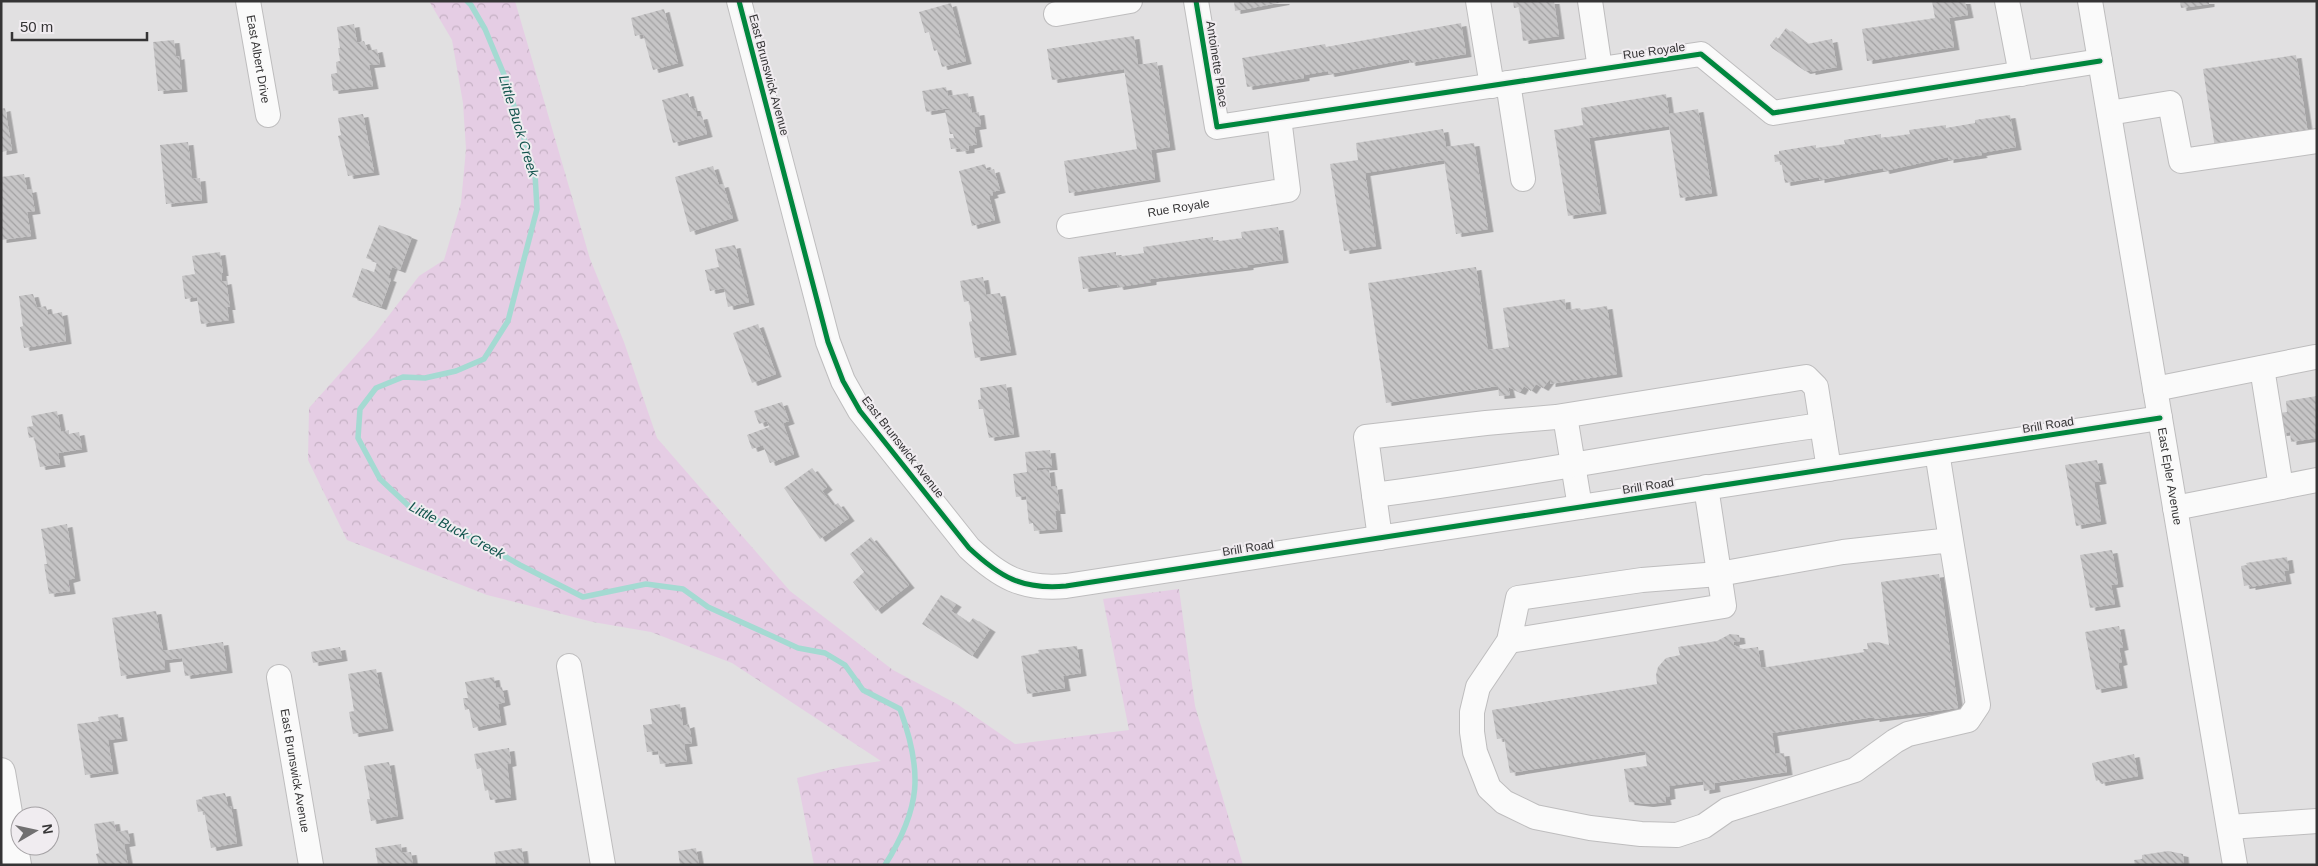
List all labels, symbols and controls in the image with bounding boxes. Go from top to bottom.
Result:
scale bar [12,10,148,42]
street label: East Brunswick Avenue [746,13,792,138]
street label: East Albert Drive [244,14,273,105]
text: 50 m [20,18,53,35]
street label: Antoinette Place [1203,20,1231,109]
street label: Rue Royale [1622,40,1686,62]
water label: Little Buck Creek [496,73,542,180]
street label: Rue Royale [1146,196,1211,220]
street label: East Brunswick Avenue [859,393,947,501]
street label: Brill Road [2021,414,2075,436]
street label: East Epler Avenue [2155,427,2185,526]
street label: Brill Road [1621,475,1675,497]
water label: Little Buck Creek [407,498,508,562]
street label: Brill Road [1221,537,1275,559]
street label: East Brunswick Avenue [278,708,312,834]
north arrow [10,806,60,856]
text: N [39,823,57,835]

